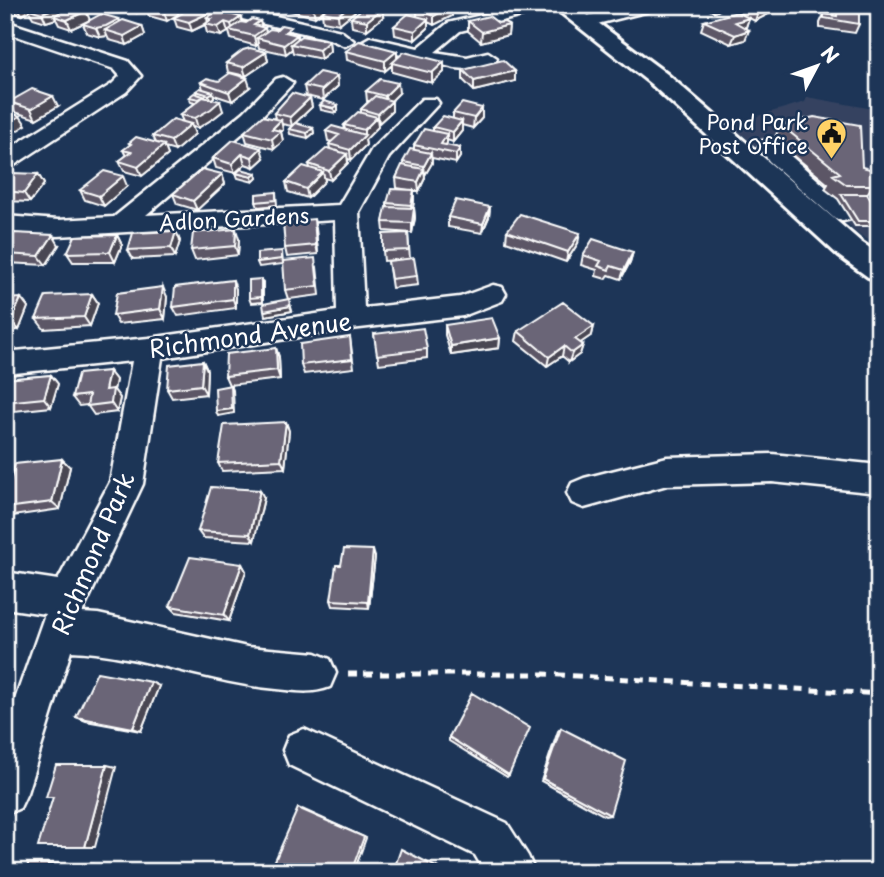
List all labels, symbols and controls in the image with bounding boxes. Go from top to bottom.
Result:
north arrow [782,32,852,102]
text: N [815,39,846,69]
place label: Pond Park Post Office [698,105,808,161]
public building icon: Pond Park Post Office [814,116,848,160]
street label: Adlon Gardens [158,198,310,238]
street label: Richmond Avenue [146,302,354,366]
street label: Richmond Park [41,466,143,640]

